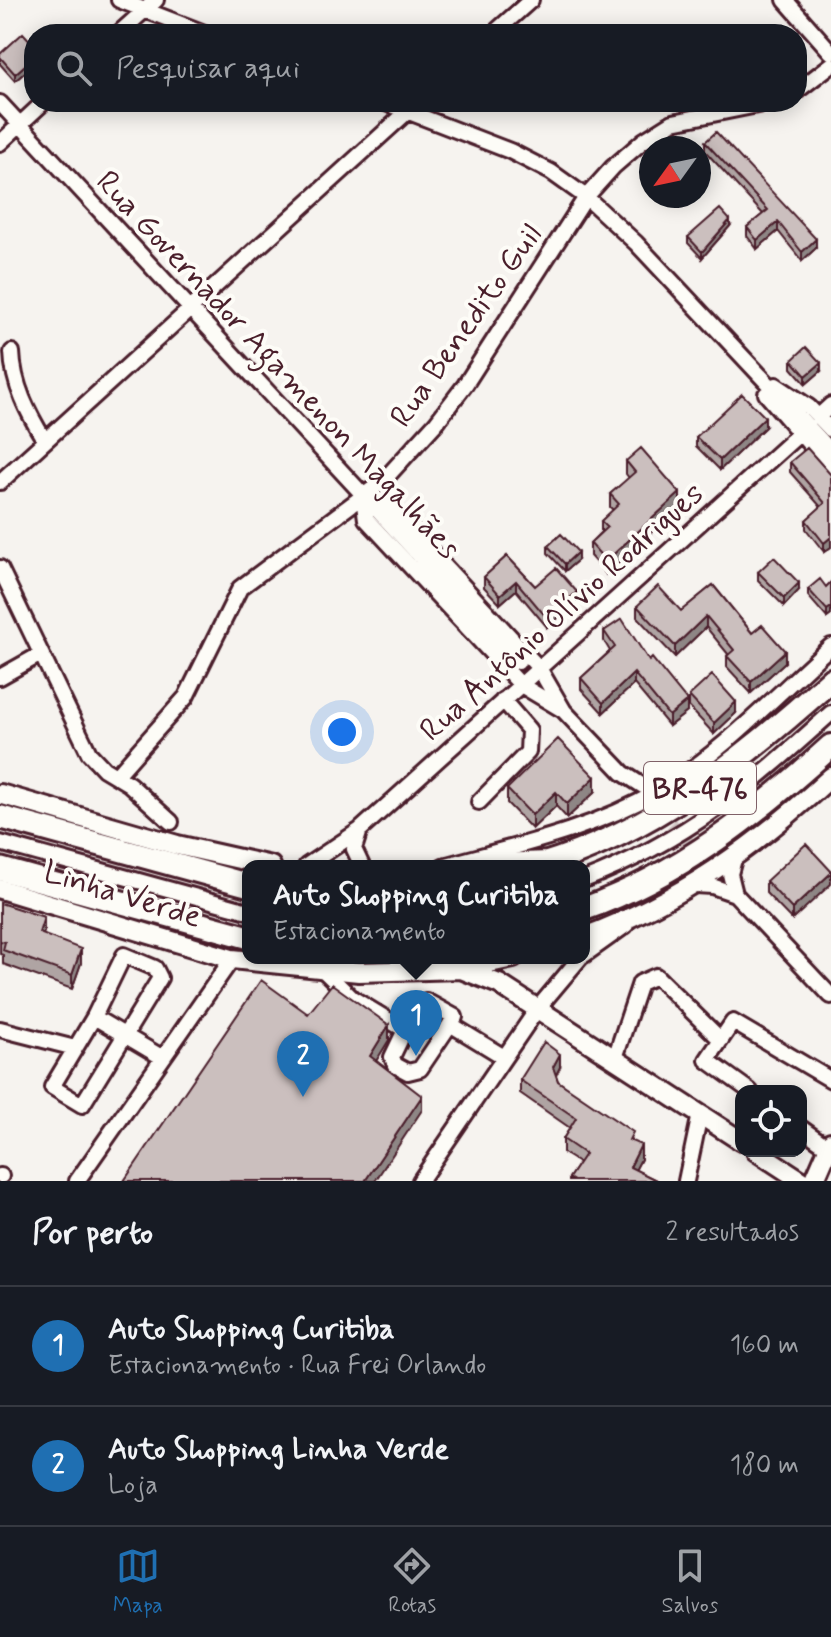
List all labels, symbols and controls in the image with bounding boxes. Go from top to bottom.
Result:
search box [24,24,807,112]
icon: search [52,46,96,90]
text: Pesquisar aqui [116,49,300,88]
north arrow [639,136,711,208]
street label: Rua Governador Agamenon Magalhães [84,162,469,571]
street label: Rua Benedito Guil [381,216,552,436]
street label: Rua Antônio Olívio Rodrigues [411,474,713,751]
your location [322,712,362,752]
road number: BR-476 [644,762,756,814]
street label: Linha Verde [39,851,206,939]
popup [242,860,590,964]
text: Auto Shopping Curitiba [273,876,559,915]
text: Estacionamento [273,915,446,949]
pin: 1 [390,990,442,1056]
pin: 2 [277,1031,329,1097]
map controls [735,1085,807,1157]
button: locate [735,1085,807,1157]
text: Por perto [32,1211,153,1256]
text: 2 resultados [666,1216,799,1250]
text: Auto Shopping Curitiba [108,1310,395,1349]
text: 1 [52,1329,64,1363]
text: 160 m [730,1329,799,1363]
text: Estacionamento · Rua Frei Orlando [108,1349,486,1383]
text: Auto Shopping Linha Verde [108,1430,449,1469]
text: 2 [52,1449,64,1483]
text: 180 m [730,1449,799,1483]
text: Loja [108,1469,158,1503]
tab: Mapa [113,1544,163,1620]
tab: Rotas [388,1544,436,1620]
tab: Salvos [662,1544,718,1620]

